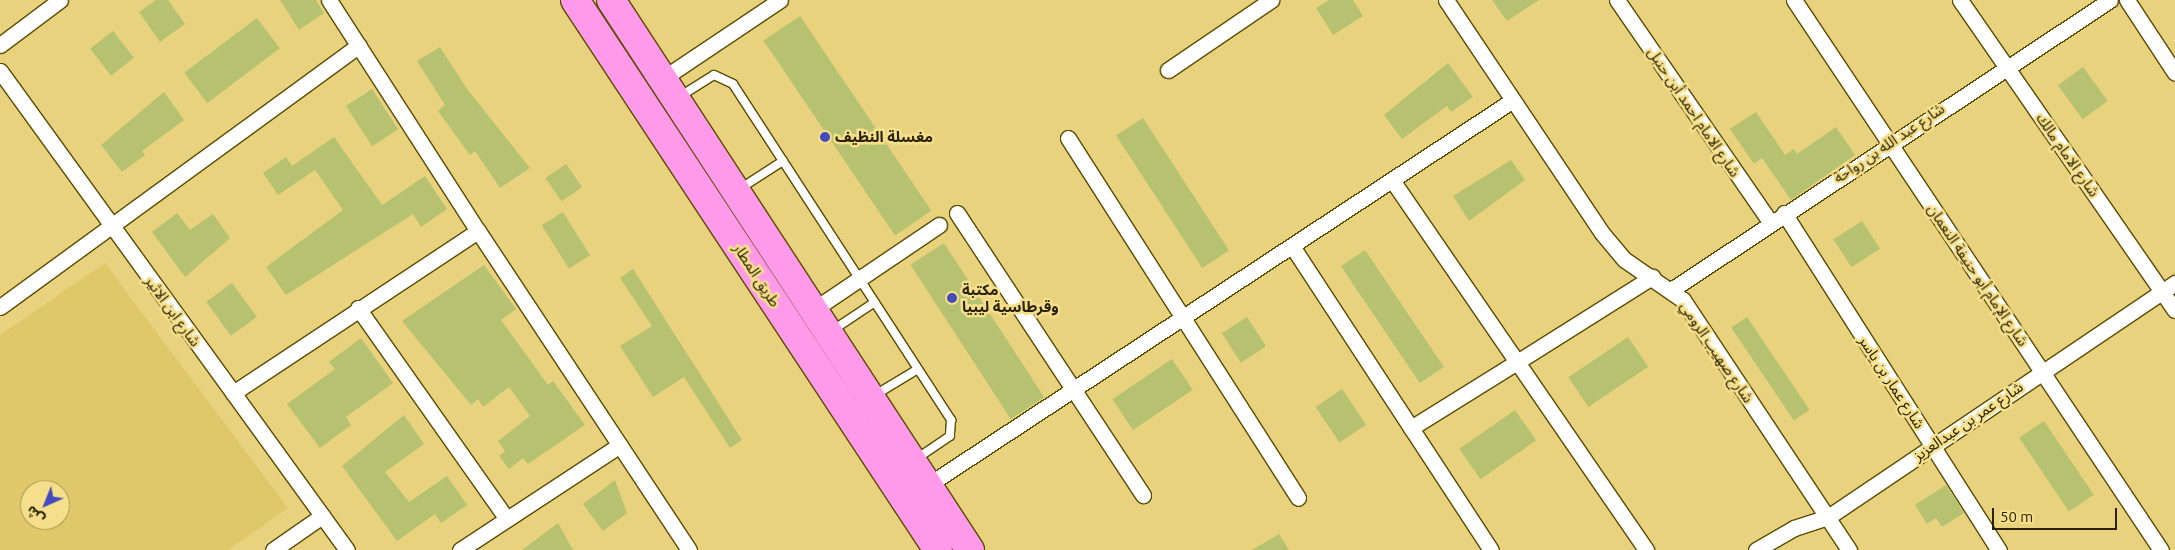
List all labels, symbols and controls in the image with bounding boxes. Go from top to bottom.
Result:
street label: شارع الامام احمد أبن حنبل [1644,44,1744,180]
street label: شارع عبد الله بن رواحة [1830,99,1948,187]
street label: شارع الامام مالك [2033,110,2103,200]
place label: مغسلة النظيف [835,128,933,146]
marker: مغسلة النظيف [819,131,831,143]
street label: شارع الإمام أبو حنيفة النعمان [1924,201,2032,349]
street label: طريق المطار [730,240,784,310]
street label: شارع ابن الاثير [141,272,205,350]
place label: مكتبة وقرطاسية ليبيا [962,280,1059,315]
marker: مكتبة وقرطاسية ليبيا [946,292,958,304]
street label: شارع صهيب الرومي [1676,298,1758,406]
street label: شارع عمار بن ياسر [1855,332,1929,432]
street label: شارع عمر بن عبدالعزيز [1910,378,2026,464]
north arrow [20,480,70,530]
scale bar [1995,498,2120,530]
text: ش [23,503,48,527]
text: 50 m [2000,508,2033,525]

